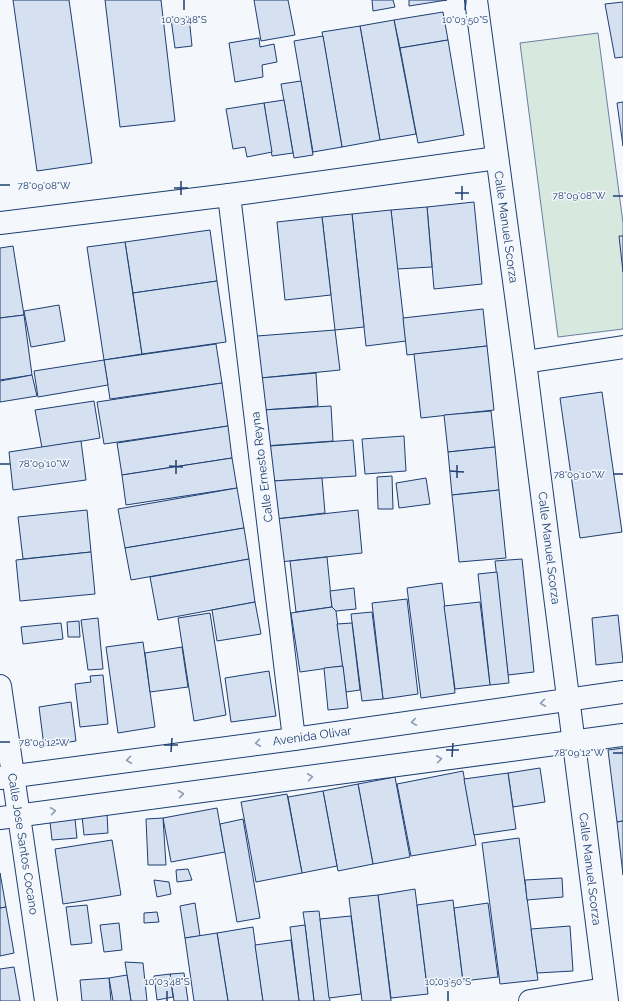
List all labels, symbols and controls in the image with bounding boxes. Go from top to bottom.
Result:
text: 10°03'48"S [161,14,207,25]
text: 10°03'50"S [442,14,488,25]
street label: Calle Manuel Scorza [491,170,521,284]
text: 78°09'08"W [18,180,71,191]
text: 78°09'08"W [553,190,606,201]
street label: Calle Ernesto Reyna [248,411,276,523]
text: 78°09'10"W [18,458,70,469]
text: 78°09'10"W [553,469,605,480]
street label: Calle Manuel Scorza [535,491,563,605]
one-way arrow [540,698,546,707]
one-way arrow [411,717,417,726]
street label: Avenida Olivar [272,723,353,748]
text: 78°09'12"W [19,737,70,748]
one-way arrow [255,739,261,748]
text: 78°09'12"W [554,747,605,758]
one-way arrow [436,755,442,764]
one-way arrow [126,756,132,765]
street label: Calle Jose Santos Cocano [5,772,41,916]
one-way arrow [307,773,313,782]
one-way arrow [178,790,184,799]
one-way arrow [50,807,56,816]
street label: Calle Manuel Scorza [576,812,604,926]
text: 10°03'48"S [144,976,190,987]
text: 10°03'50"S [425,976,471,987]

